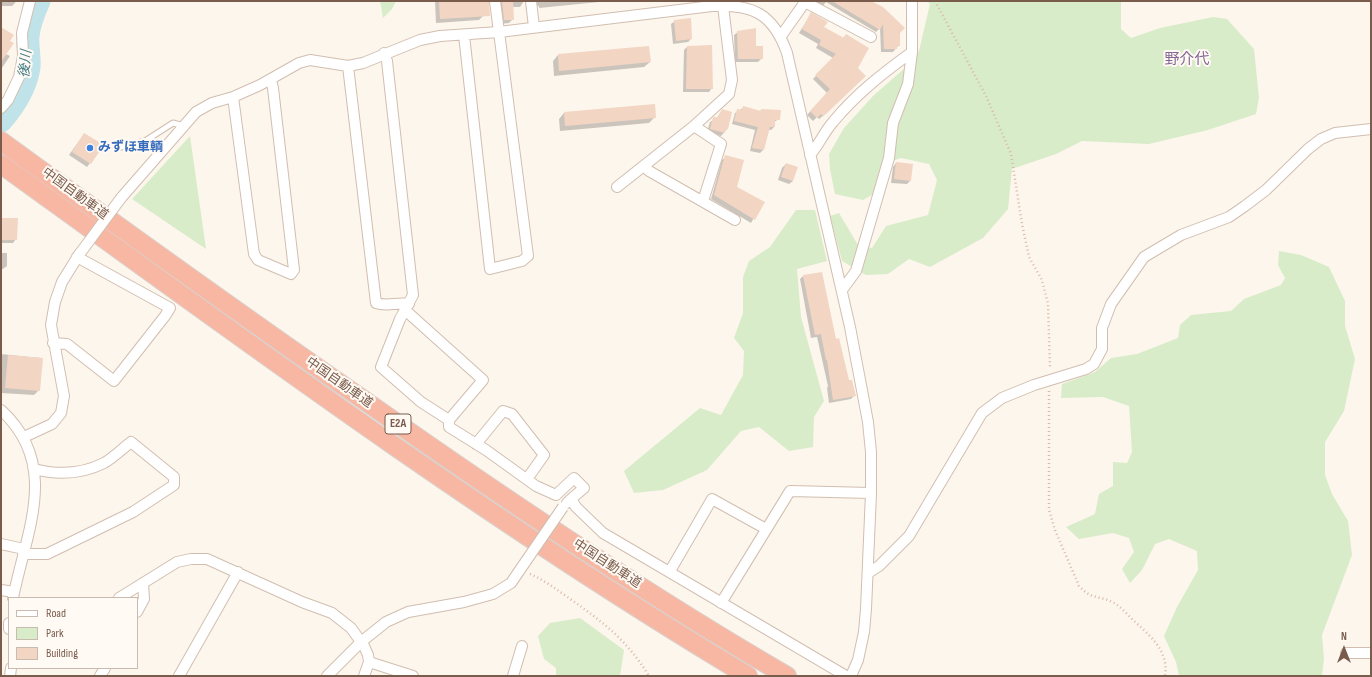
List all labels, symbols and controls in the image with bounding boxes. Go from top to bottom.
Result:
water label: 後川 [16,49,36,79]
district label: 野介代 [1165,51,1209,69]
place label: みずほ車輌 [98,140,163,156]
marker: みずほ車輌 [85,143,95,153]
street label: 中国自動車道 [39,165,111,223]
street label: 中国自動車道 [303,354,375,412]
road number: E2A [385,414,411,434]
street label: 中国自動車道 [570,536,644,592]
legend [8,597,138,669]
text: Road [46,606,66,621]
text: Park [46,626,64,641]
north arrow [1324,629,1364,669]
text: N [1341,630,1347,643]
text: Building [46,646,78,661]

